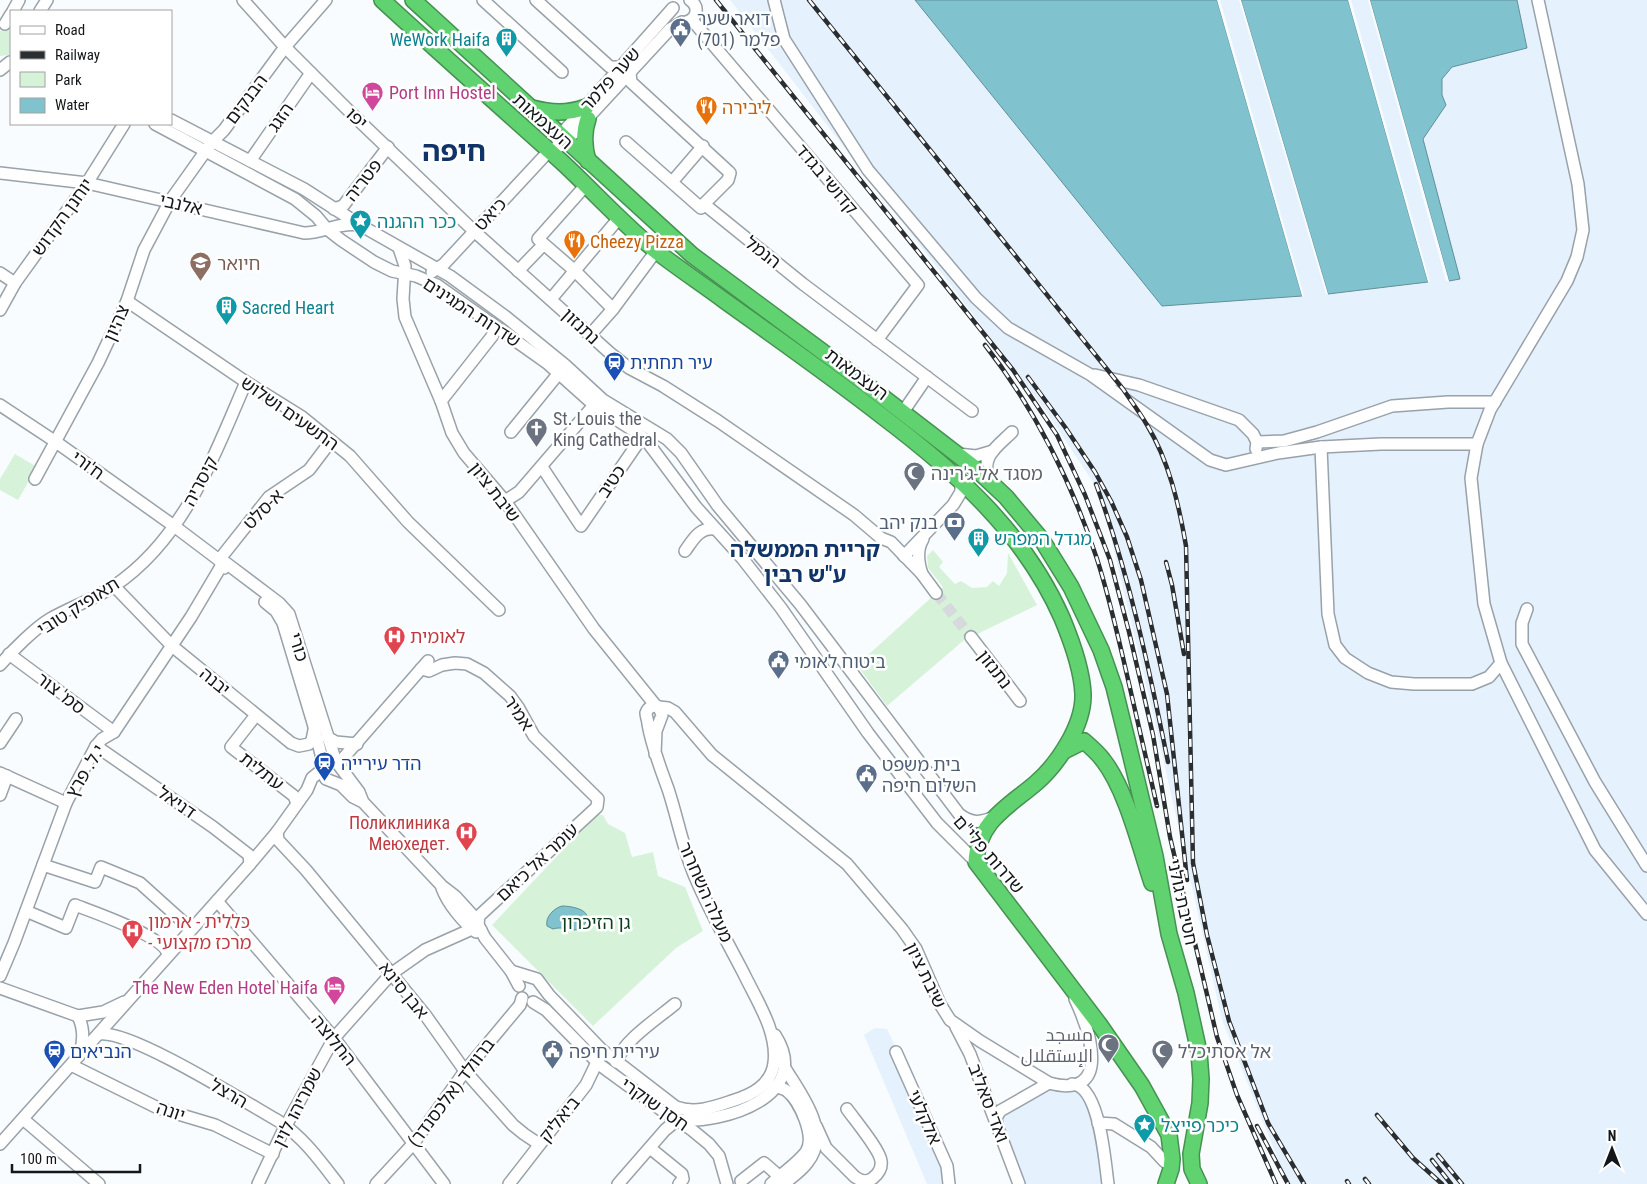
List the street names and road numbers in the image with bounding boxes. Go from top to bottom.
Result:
street label: שער פלמר [576,43,644,115]
street label: הבנקים [221,70,271,128]
street label: העצמאות [509,89,577,153]
street label: הזגג [263,98,297,136]
street label: יפו [342,103,372,133]
street label: קדושי בגדד [791,139,863,219]
street label: פטריה [340,155,386,205]
street label: יוחנן הקדוש [27,174,97,260]
street label: אלנבי [158,189,204,219]
street label: כיאט [470,193,510,235]
street label: הנמל [741,232,785,272]
street label: שדרות המגינים [419,273,525,351]
street label: צהיון [99,301,133,345]
street label: נתנזון [558,304,604,348]
street label: העצמאות [822,344,892,404]
street label: התשעים ושלוש [237,371,343,455]
street label: ח'ורי [68,446,108,484]
street label: קיסריה [178,452,222,510]
street label: שיבת ציון [465,458,525,526]
street label: כטיב [593,461,629,501]
street label: א-סלט [239,485,287,533]
street label: תאופיק טובי [33,573,123,639]
street label: כורי [285,630,313,664]
street label: נתנזון [973,645,1017,693]
street label: יבנה [196,663,234,699]
street label: סמ' צור [33,668,89,718]
street label: אמיר [500,692,538,734]
street label: י.ל. פרץ [61,741,109,801]
street label: עתלית [236,747,288,795]
street label: דניאל [154,781,201,823]
street label: שדרות פלי"ם [949,811,1029,897]
street label: עומר אל כיאם [492,819,582,905]
street label: מעלה השחרור [674,839,738,946]
street label: חטיבת גולני [1164,857,1202,947]
street label: שיבת ציון [901,939,951,1011]
street label: אבן סינא [375,957,433,1023]
street label: החלוצה [307,1010,361,1070]
street label: ברוולד (אלכסנדר) [403,1033,500,1151]
street label: ואדי סאליב [964,1061,1014,1145]
street label: שמריהו לוין [268,1064,326,1150]
street label: חסן שוקרי [617,1073,693,1135]
street label: הרצל [206,1074,252,1112]
street label: אלקלעי [904,1087,946,1147]
street label: ביאליק [534,1092,584,1146]
street label: יונה [154,1096,188,1126]

